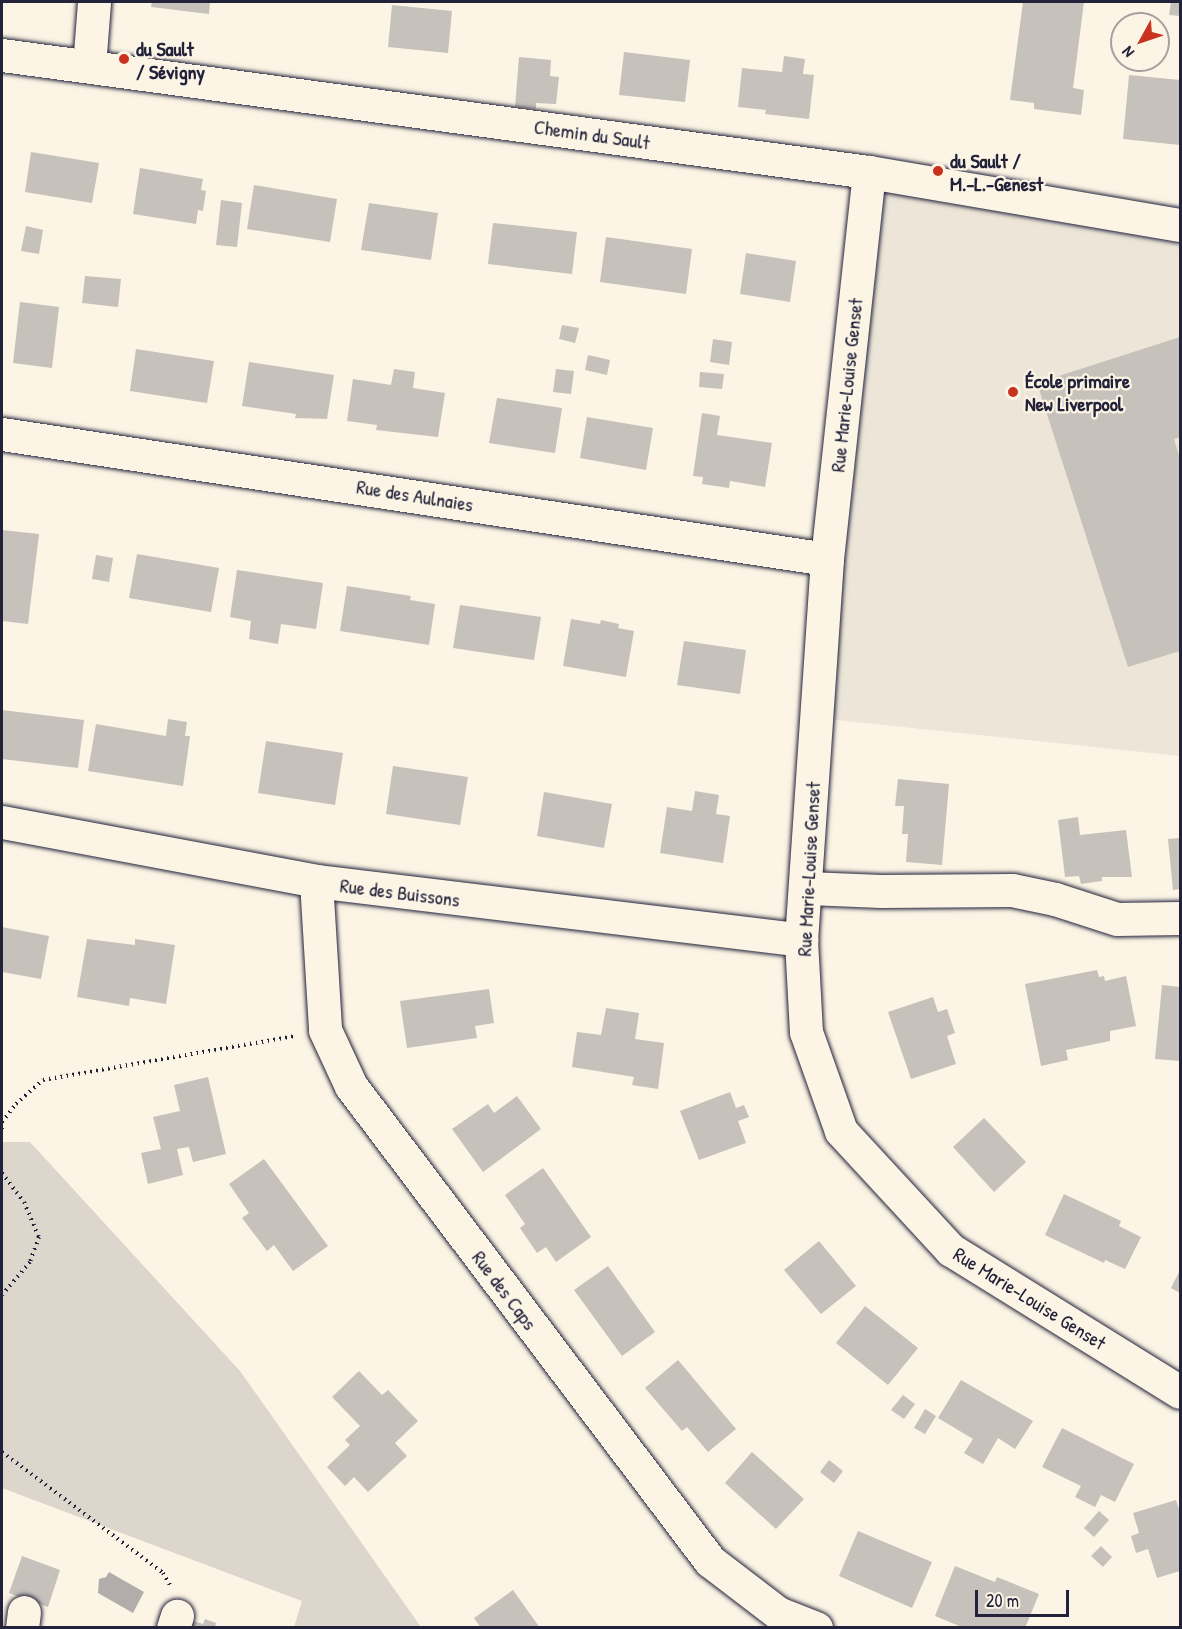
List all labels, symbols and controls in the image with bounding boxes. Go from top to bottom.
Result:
north arrow [1110,12,1170,72]
place label: du Sault / Sévigny [136,36,205,83]
text: N [1117,42,1139,63]
marker: du Sault / Sévigny [117,52,131,66]
street label: Chemin du Sault [533,114,651,154]
place label: du Sault / M.-L.-Genest [950,148,1043,195]
marker: du Sault / M.-L.-Genest [931,164,945,178]
street label: Rue Marie-Louise Genset [825,297,867,473]
place label: École primaire New Liverpool [1025,368,1130,415]
marker: École primaire New Liverpool [1006,385,1020,399]
street label: Rue des Aulnaies [355,474,475,516]
street label: Rue Marie-Louise Genset [791,781,825,957]
street label: Rue des Buissons [339,873,461,911]
street label: Rue Marie-Louise Genset [949,1241,1111,1355]
street label: Rue des Caps [468,1246,542,1334]
scale bar [978,1578,1072,1616]
text: 20 m [986,1588,1019,1613]

